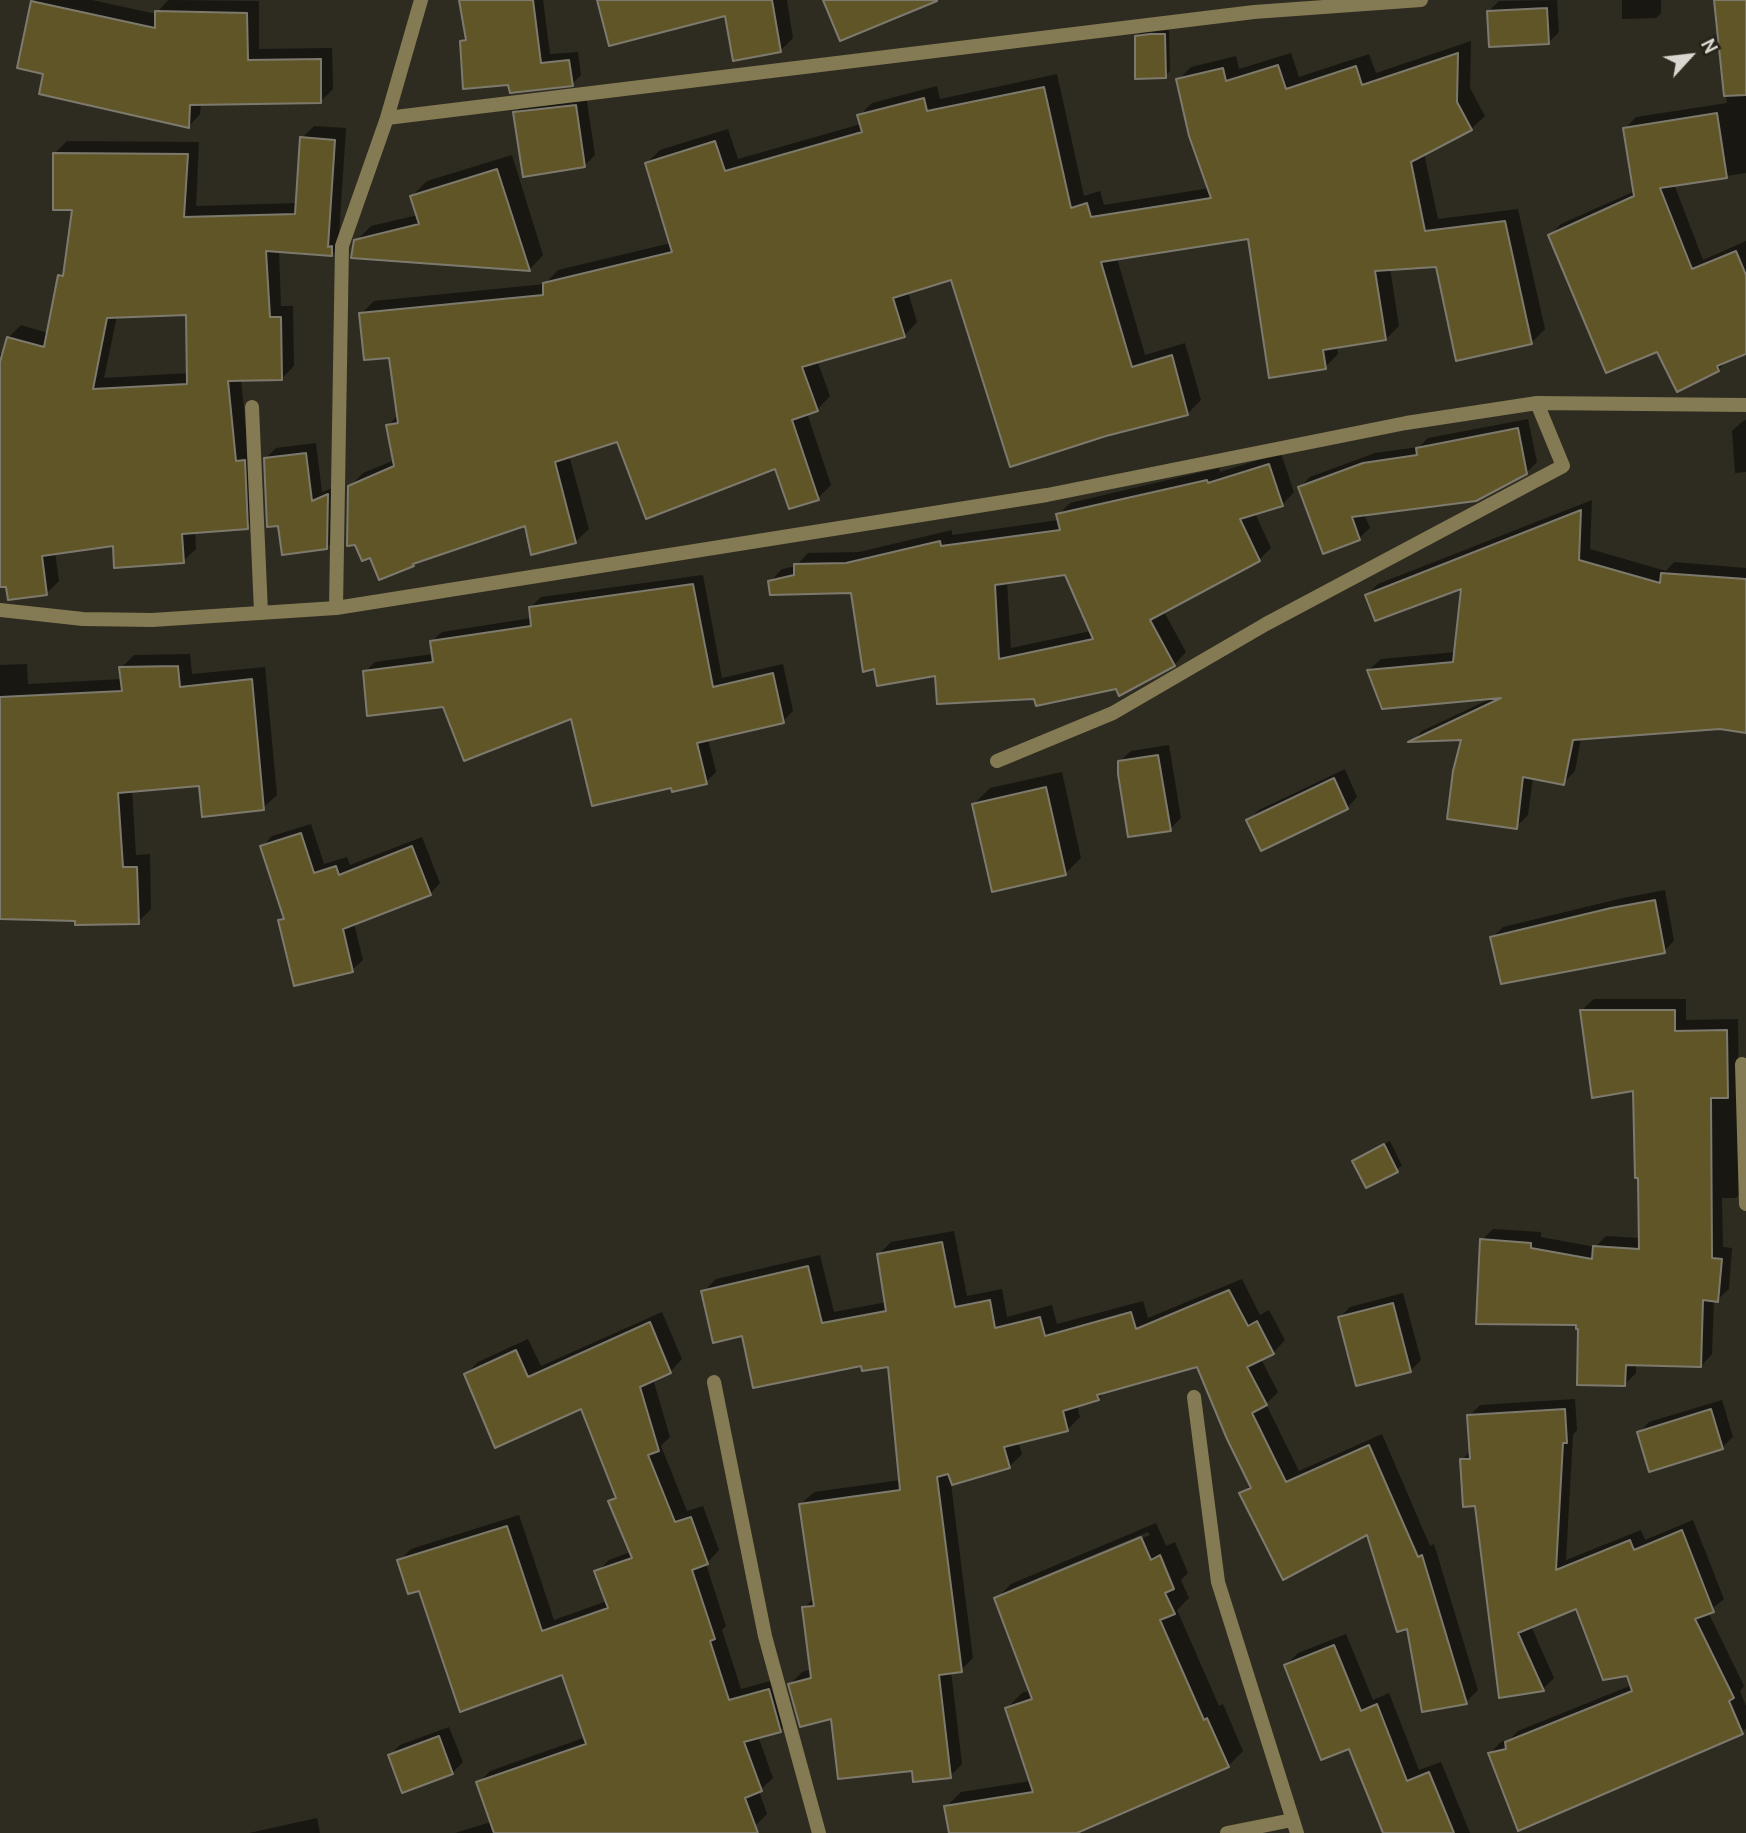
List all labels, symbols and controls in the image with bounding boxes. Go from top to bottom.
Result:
north arrow [1655,21,1725,91]
text: N [1696,35,1722,57]

